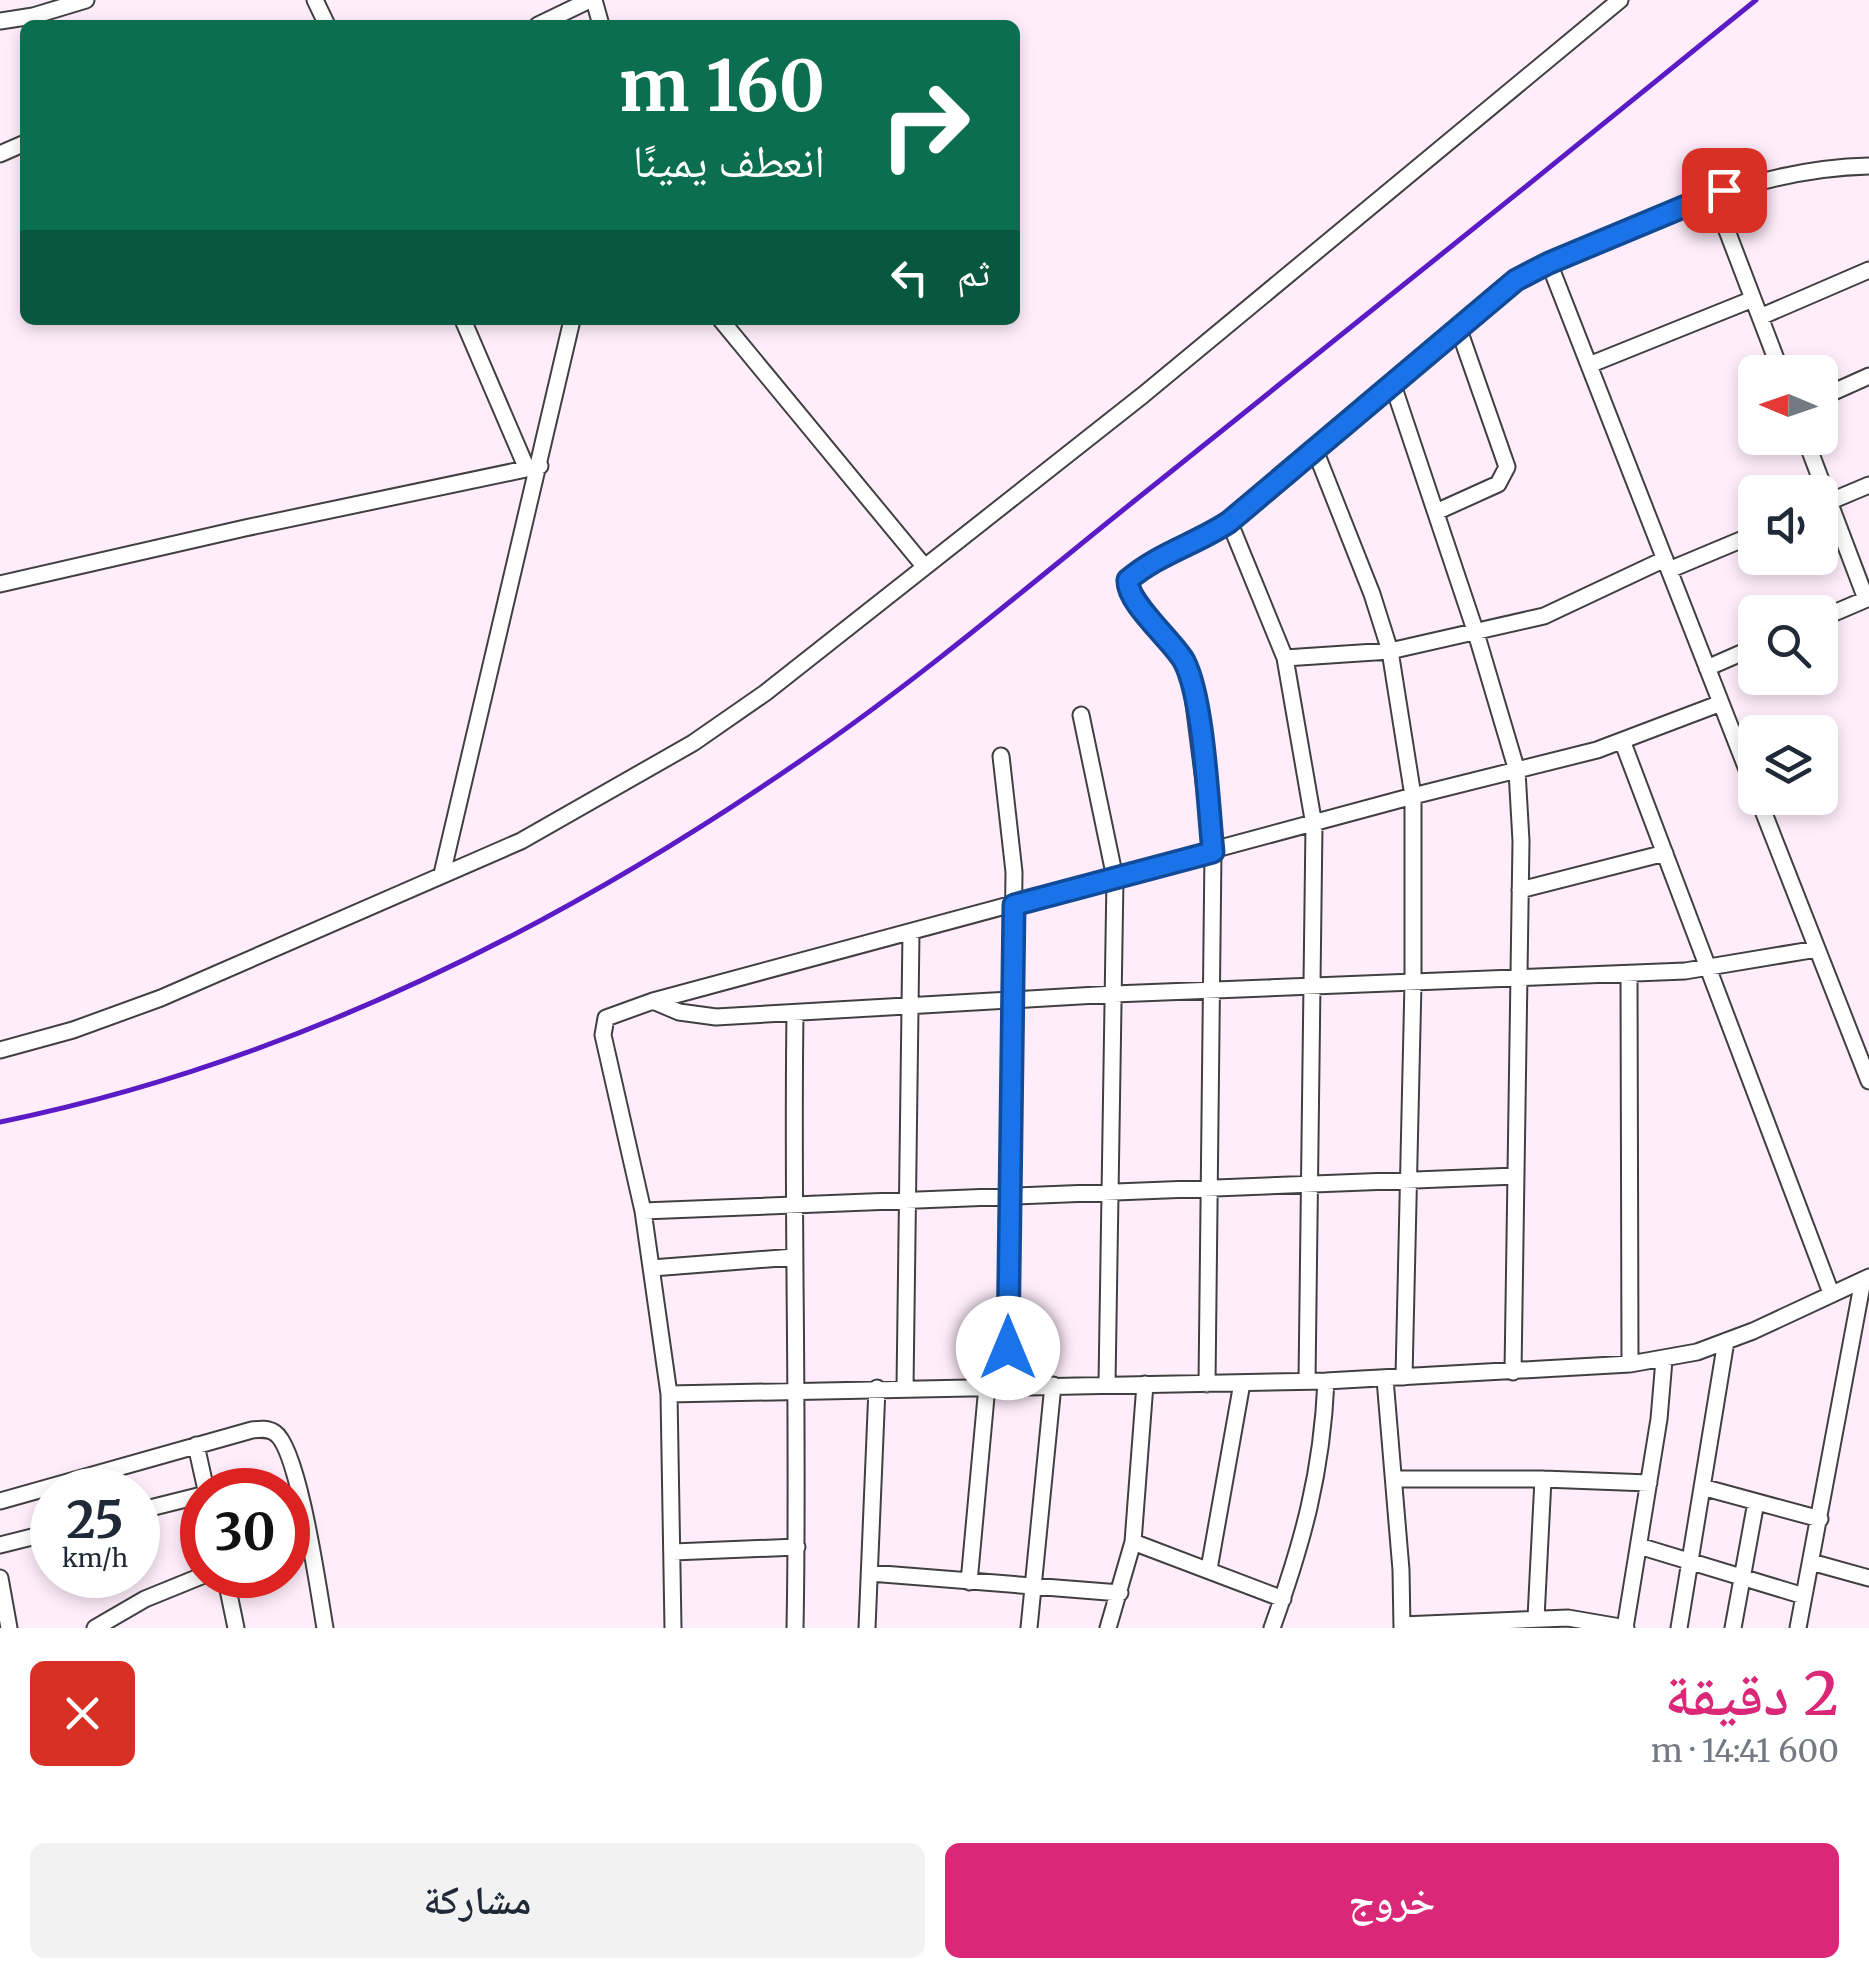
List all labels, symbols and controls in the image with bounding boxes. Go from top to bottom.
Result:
text: 160 m [619,42,825,130]
icon: right [860,60,990,190]
text: انعطف يمينًا [633,133,825,189]
pin [1682,148,1767,233]
icon: arrive [1697,163,1752,218]
text: ثم [957,249,990,296]
icon: left [882,250,937,305]
north arrow [1738,355,1838,455]
map controls [1738,355,1838,815]
button: sound [1738,475,1838,575]
button: search [1738,595,1838,695]
button: layers [1738,715,1838,815]
position arrow [956,1296,1060,1400]
speed limit sign: 30 [180,1468,310,1598]
text: 25 [66,1489,124,1552]
text: km/h [62,1542,128,1574]
text: 2 دقيقة [1665,1656,1839,1731]
button: close [30,1661,135,1766]
text: 600 m · 14:41 [1651,1731,1839,1771]
button: مشاركة [30,1843,925,1958]
button: خروج [945,1843,1839,1958]

